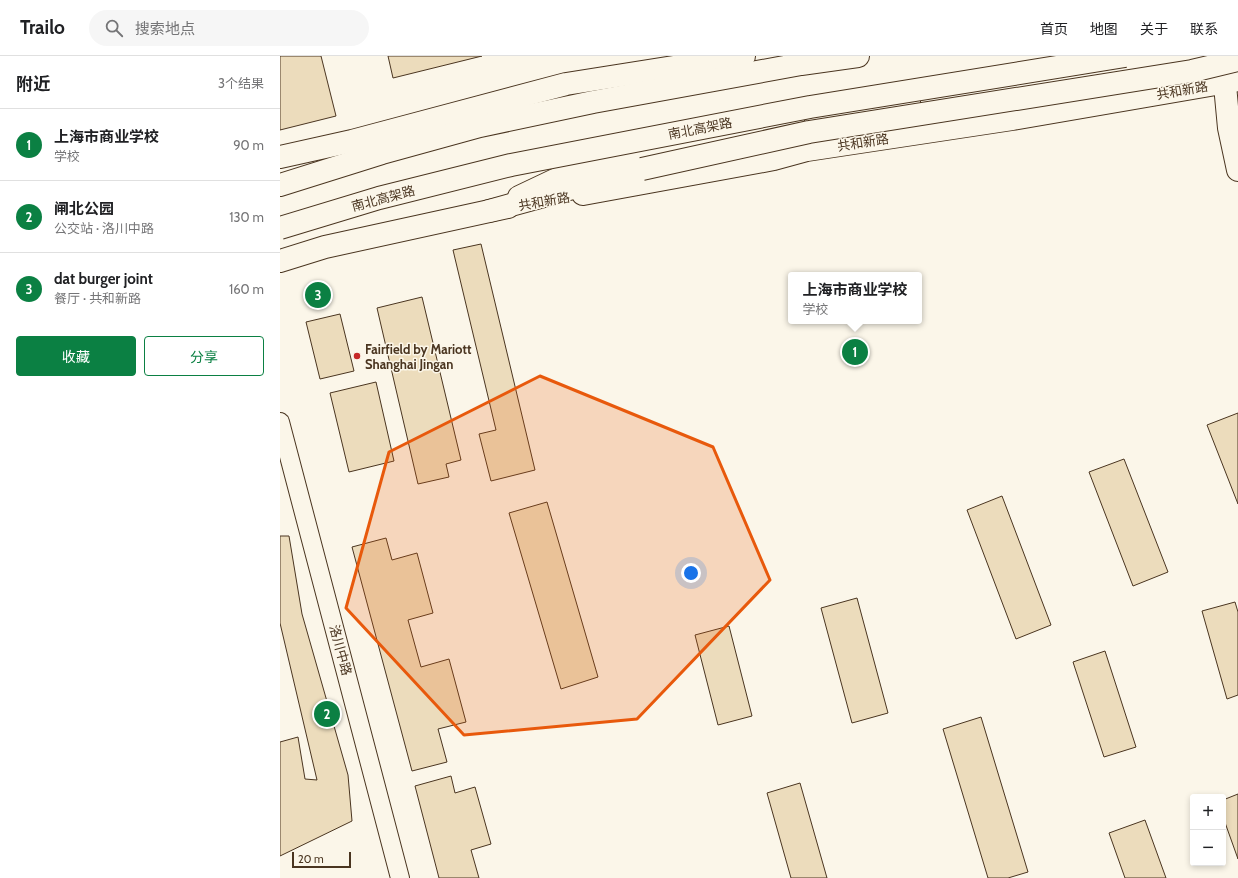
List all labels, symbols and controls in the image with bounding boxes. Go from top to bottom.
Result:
search box [89,10,369,46]
text: Trailo [20,16,65,39]
icon: search [103,17,125,39]
text: 搜索地点 [135,20,195,38]
text: 首页 [1040,20,1068,38]
text: 地图 [1090,20,1118,38]
text: 关于 [1140,20,1168,38]
text: 联系 [1190,20,1218,38]
text: 附近 [16,74,50,94]
text: 3个结果 [218,75,264,91]
street label: 共和新路 [1155,78,1209,102]
street label: 南北高架路 [667,114,733,142]
text: 上海市商业学校 [54,128,159,146]
street label: 共和新路 [836,130,890,154]
text: 1 [27,137,31,153]
text: 90 m [233,137,264,153]
text: 学校 [54,148,80,164]
street label: 南北高架路 [350,182,416,214]
street label: 共和新路 [517,189,571,213]
text: 闸北公园 [54,200,114,218]
text: 2 [26,209,32,225]
text: 130 m [229,209,264,225]
text: 公交站 · 洛川中路 [54,220,154,236]
text: dat burger joint [54,270,153,288]
popup [788,272,922,324]
pin: 3 [305,280,331,310]
text: 3 [25,281,33,297]
text: 160 m [229,281,264,297]
text: 上海市商业学校 [802,281,908,299]
text: 餐厅 · 共和新路 [54,290,141,306]
text: 学校 [802,301,829,317]
button: 收藏 [16,336,136,376]
button: 分享 [144,336,264,376]
pin: 1 [842,337,868,367]
place label: Fairfield by Mariott Shanghai Jingan [365,341,472,372]
marker: Fairfield by Mariott Shanghai Jingan [352,351,362,361]
your location [681,563,701,583]
street label: 洛川中路 [327,623,355,677]
pin: 2 [314,699,340,729]
map controls [1190,794,1226,866]
button: + [1190,794,1226,830]
button: − [1190,830,1226,866]
scale bar [292,850,351,869]
text: 20 m [298,852,324,866]

